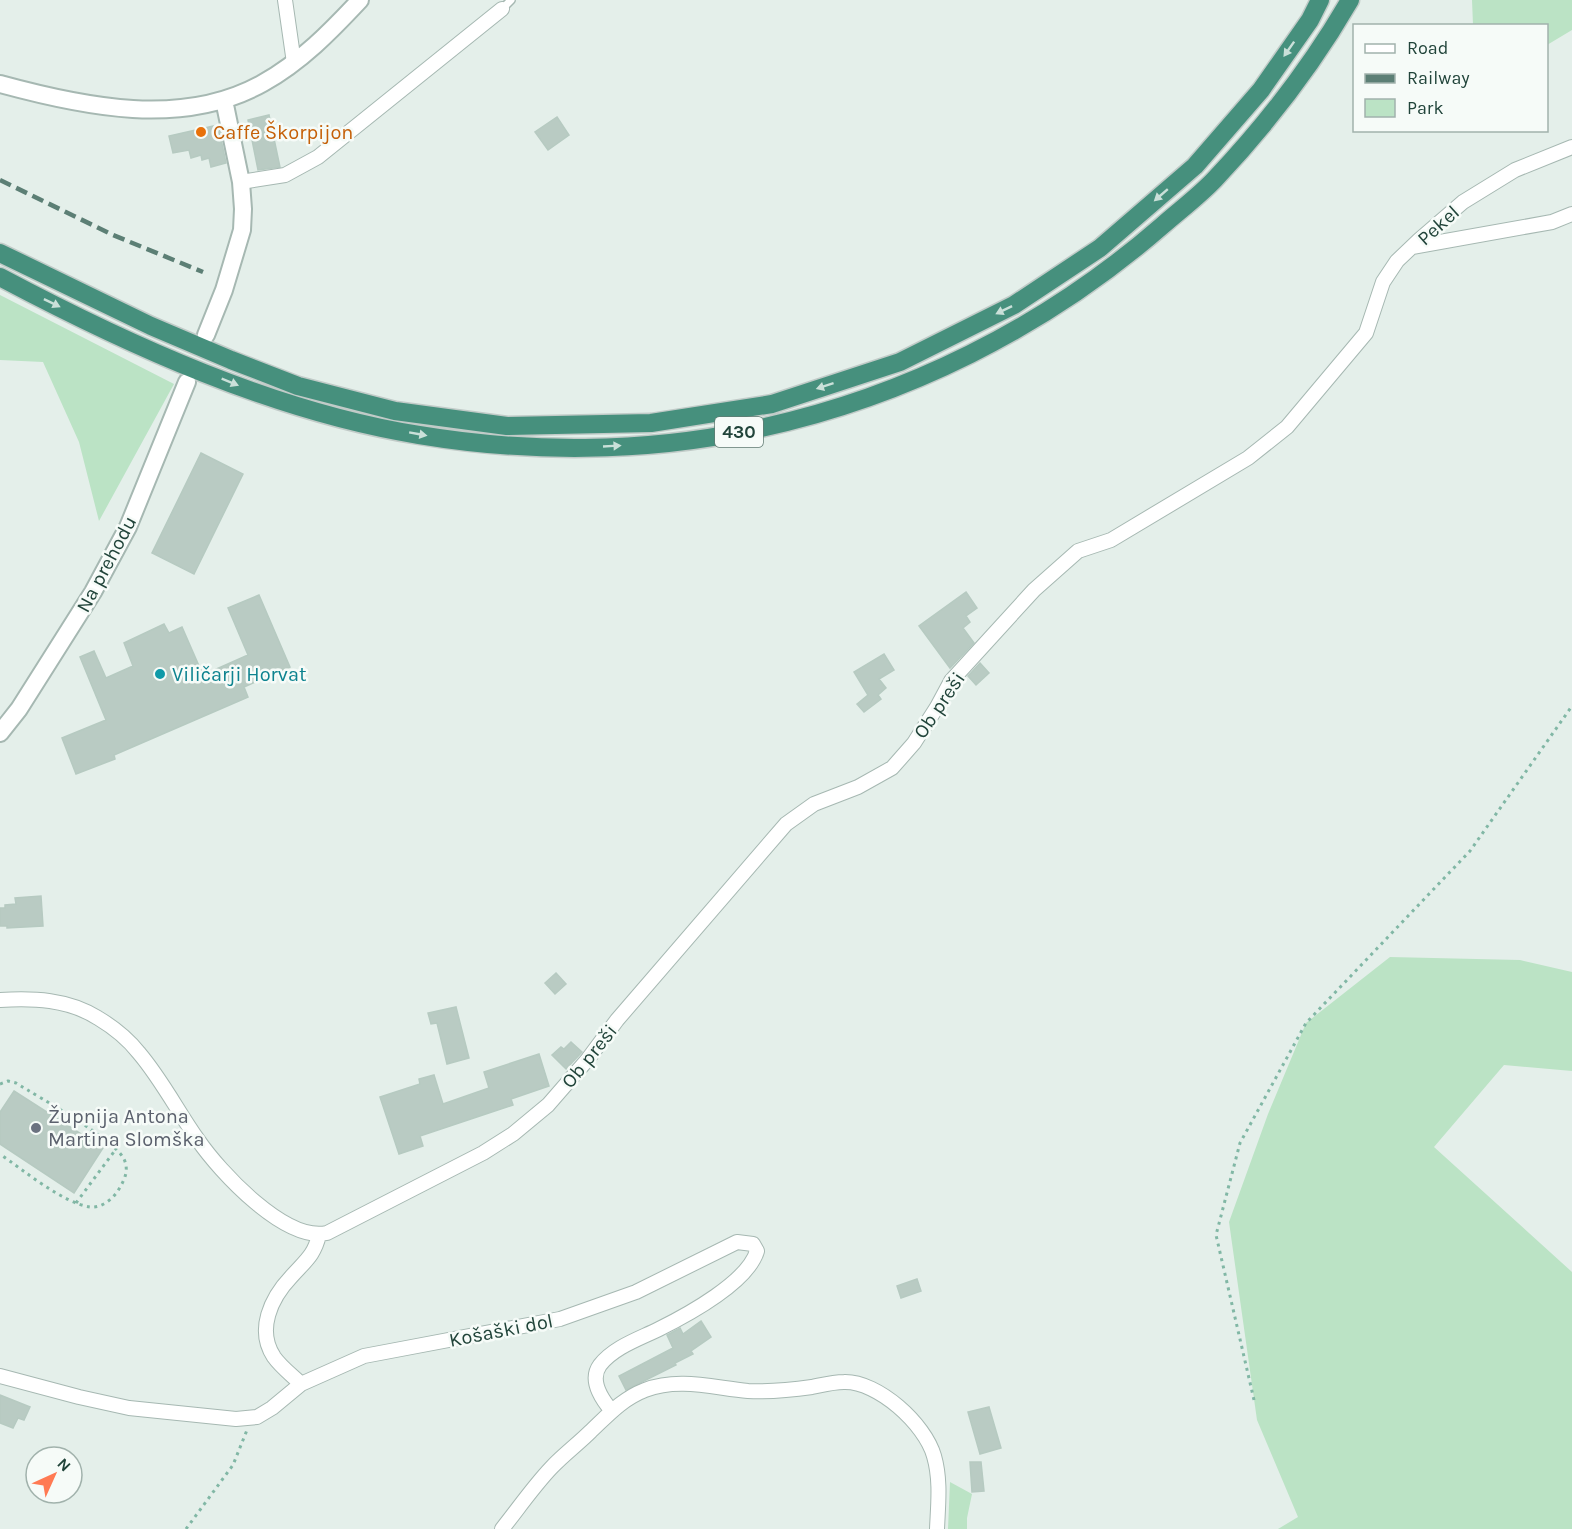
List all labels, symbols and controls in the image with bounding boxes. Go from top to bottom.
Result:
legend [1353,24,1548,132]
text: Road [1407,37,1448,59]
one-way arrow [1283,41,1295,57]
text: Railway [1407,67,1470,89]
text: Park [1407,97,1444,119]
place label: Caffe Škorpijon [213,120,353,144]
marker: Caffe Škorpijon [194,125,208,139]
one-way arrow [1154,188,1169,201]
street label: Pekel [1413,201,1464,250]
one-way arrow [44,299,61,308]
one-way arrow [995,305,1012,315]
one-way arrow [222,377,240,387]
one-way arrow [816,382,834,392]
road number: 430 [715,417,763,447]
one-way arrow [408,430,427,439]
one-way arrow [603,441,622,450]
street label: Na prehodu [72,512,141,616]
place label: Viličarji Horvat [172,663,307,686]
marker: Viličarji Horvat [153,667,167,681]
street label: Ob preši [909,668,970,743]
street label: Ob preši [557,1020,622,1093]
place label: Župnija Antona Martina Slomška [48,1104,205,1151]
marker: Župnija Antona Martina Slomška [29,1121,43,1135]
street label: Košaški dol [447,1309,555,1352]
north arrow [24,1445,84,1505]
text: N [53,1454,75,1476]

